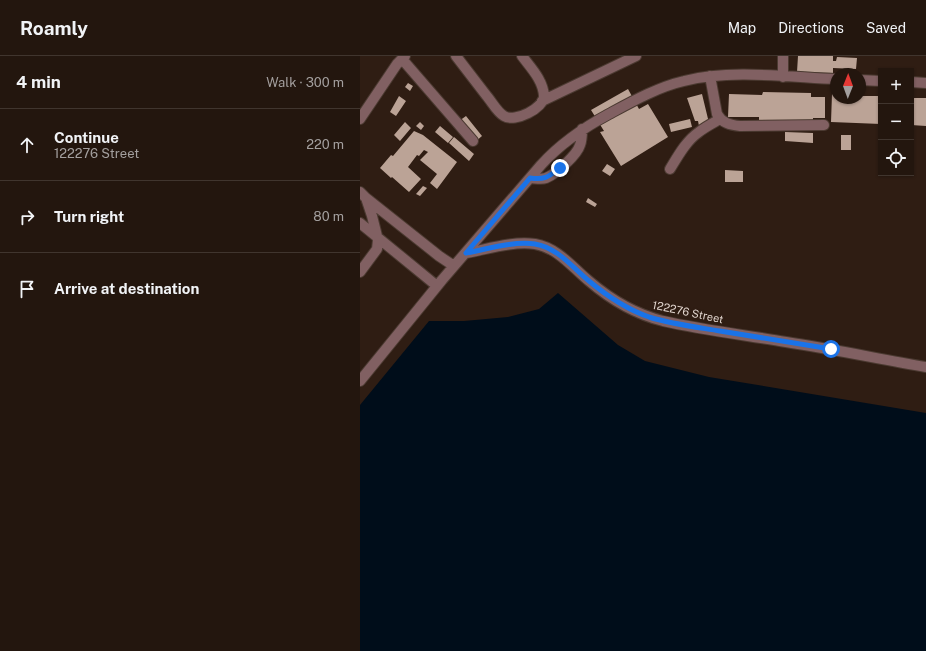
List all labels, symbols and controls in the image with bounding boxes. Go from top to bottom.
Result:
text: Roamly [20,17,88,39]
text: Map [728,20,756,36]
text: Directions [778,20,844,36]
text: Saved [866,20,906,36]
north arrow [830,68,866,104]
map controls [878,68,914,176]
button: + [878,68,914,104]
text: 4 min [16,72,61,92]
text: Walk · 300 m [266,75,344,90]
button: − [878,104,914,140]
text: Continue [54,129,119,146]
icon: ahead [16,134,38,156]
text: 220 m [306,137,344,152]
button: locate [878,140,914,176]
text: 122276 Street [54,146,139,161]
route end [551,159,569,177]
icon: right [16,206,38,228]
text: Turn right [54,208,124,225]
text: 80 m [313,209,344,224]
icon: arrive [16,278,38,300]
text: Arrive at destination [54,280,199,297]
street label: 122276 Street [651,299,725,325]
route start [822,340,840,358]

